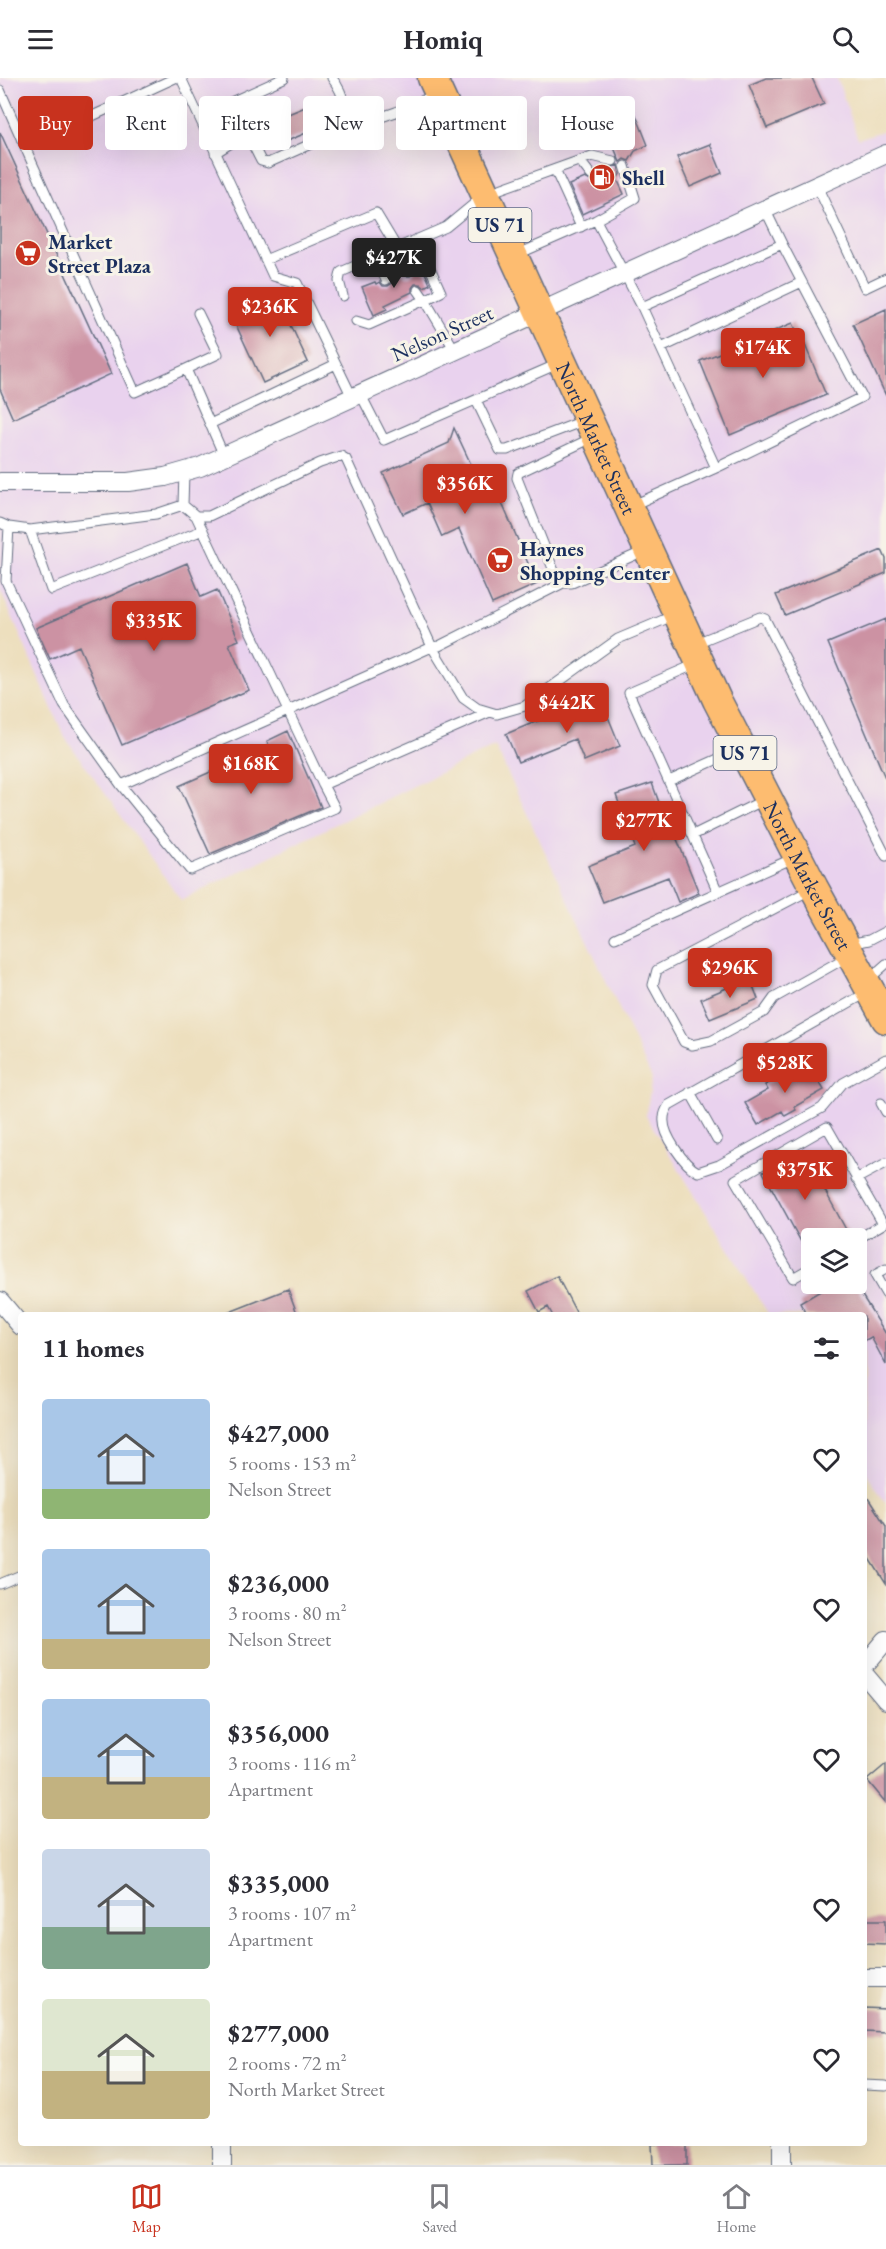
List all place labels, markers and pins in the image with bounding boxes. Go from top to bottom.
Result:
fuel station icon: Shell [587,162,617,192]
place label: Shell [622,164,665,191]
place label: Market Street Plaza [48,228,152,279]
supermarket icon: Market Street Plaza [13,238,43,268]
pin: $427K [352,238,436,289]
pin: $236K [228,287,312,338]
pin: $174K [721,328,805,379]
pin: $356K [423,464,507,515]
place label: Haynes Shopping Center [520,535,670,586]
supermarket icon: Haynes Shopping Center [485,545,515,575]
pin: $335K [112,601,196,652]
pin: $442K [525,683,609,734]
pin: $168K [209,744,293,795]
pin: $277K [602,801,686,852]
pin: $296K [688,948,772,999]
pin: $528K [743,1043,827,1094]
pin: $375K [763,1150,847,1201]

